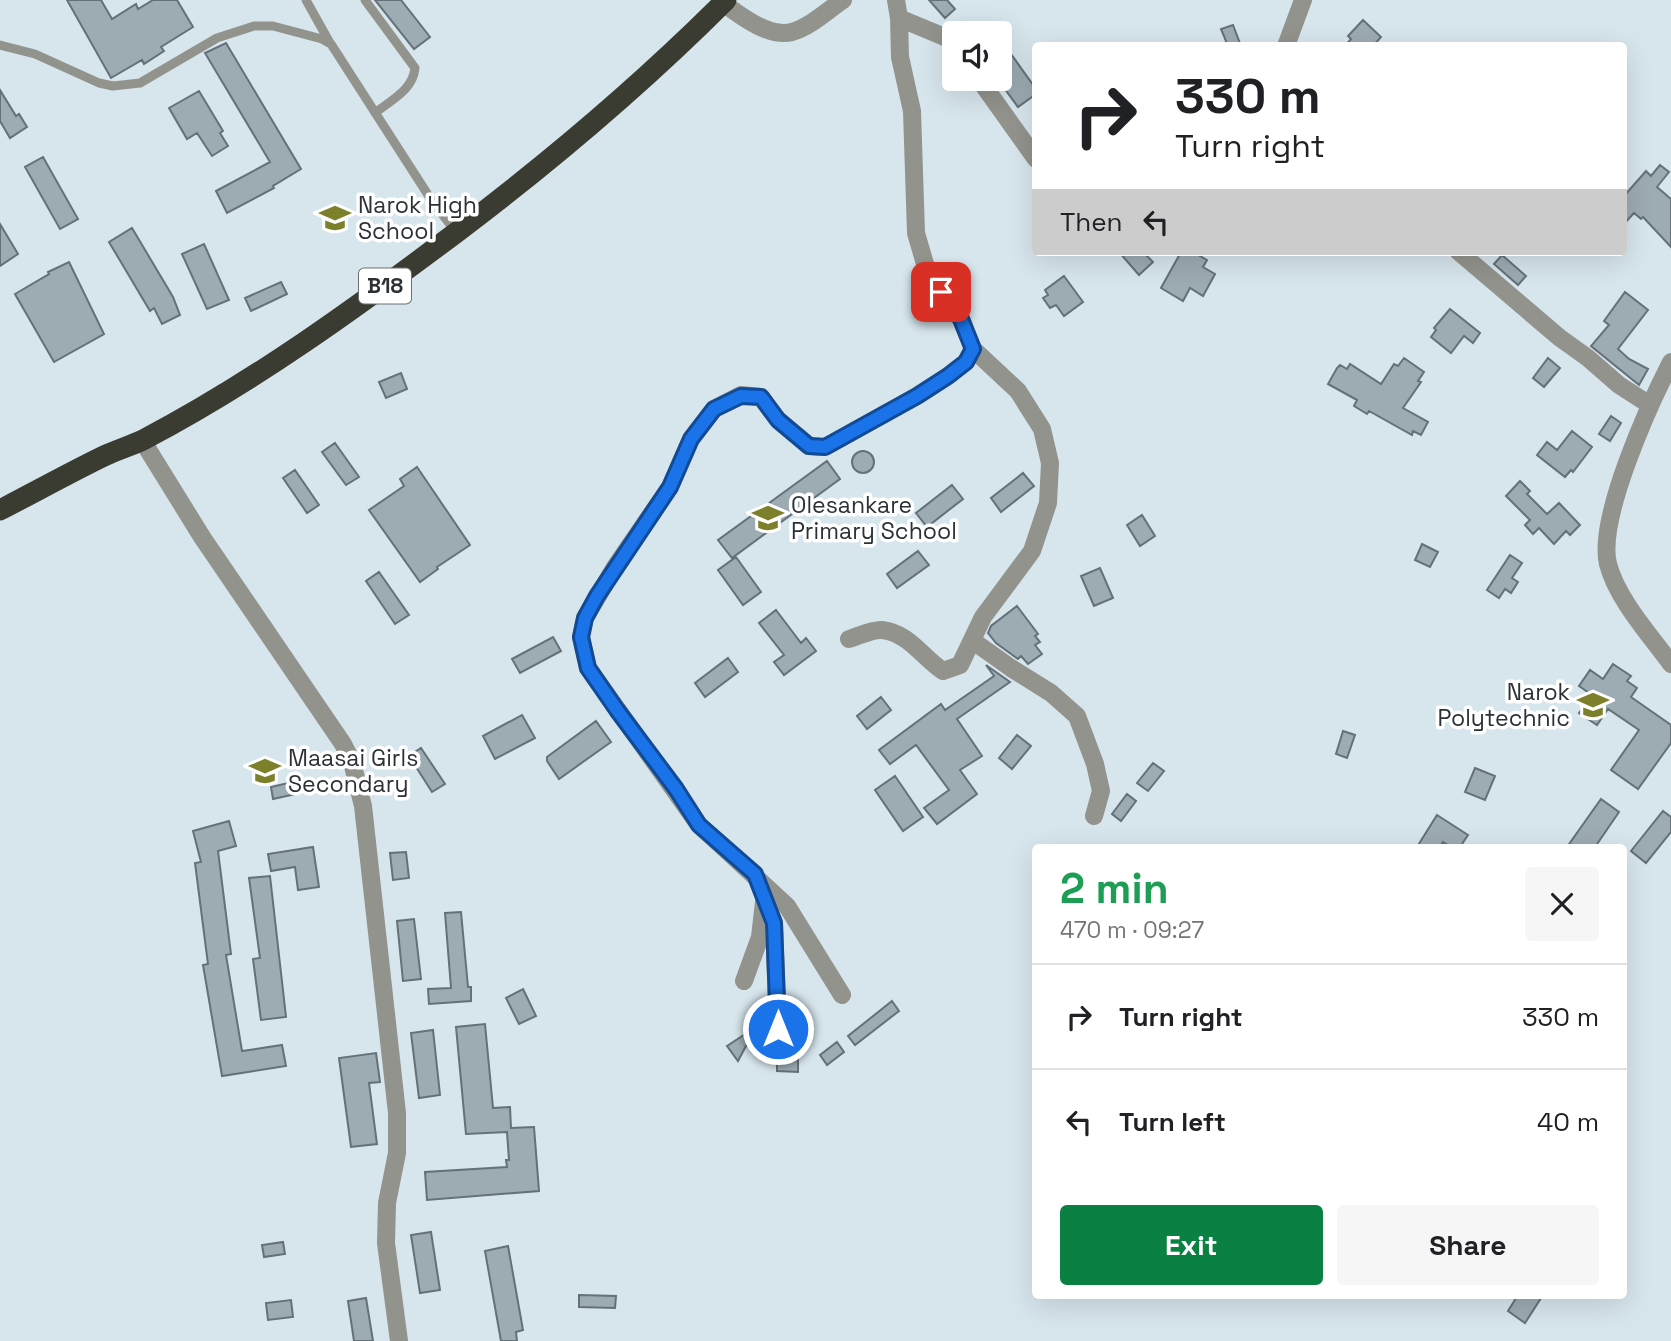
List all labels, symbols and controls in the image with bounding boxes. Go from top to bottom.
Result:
map controls [942,21,1012,91]
button: sound [942,21,1012,91]
text: 330 m [1175,65,1321,127]
icon: right [1060,70,1151,161]
text: Turn right [1175,126,1325,166]
place label: Narok High School [358,190,477,246]
school or university icon: Narok High School [318,201,352,235]
icon: left [1137,203,1175,241]
text: Then [1060,205,1123,239]
pin [911,262,971,322]
road number: B18 [359,268,411,304]
icon: arrive [922,273,960,311]
place label: Olesankare Primary School [791,490,957,546]
school or university icon: Olesankare Primary School [751,501,785,535]
place label: Narok Polytechnic [1438,677,1570,733]
school or university icon: Narok Polytechnic [1576,688,1610,722]
place label: Maasai Girls Secondary [288,743,418,799]
school or university icon: Maasai Girls Secondary [248,754,282,788]
text: 2 min [1060,862,1169,915]
button: close [1525,867,1599,941]
text: 470 m · 09:27 [1060,915,1204,945]
position arrow [741,992,815,1066]
icon: right [1060,998,1098,1036]
text: Turn right [1119,1000,1243,1034]
text: 330 m [1522,1000,1599,1034]
icon: left [1060,1103,1098,1141]
text: Turn left [1119,1105,1226,1139]
text: 40 m [1537,1105,1599,1139]
button: Exit [1060,1205,1323,1285]
button: Share [1337,1205,1599,1285]

